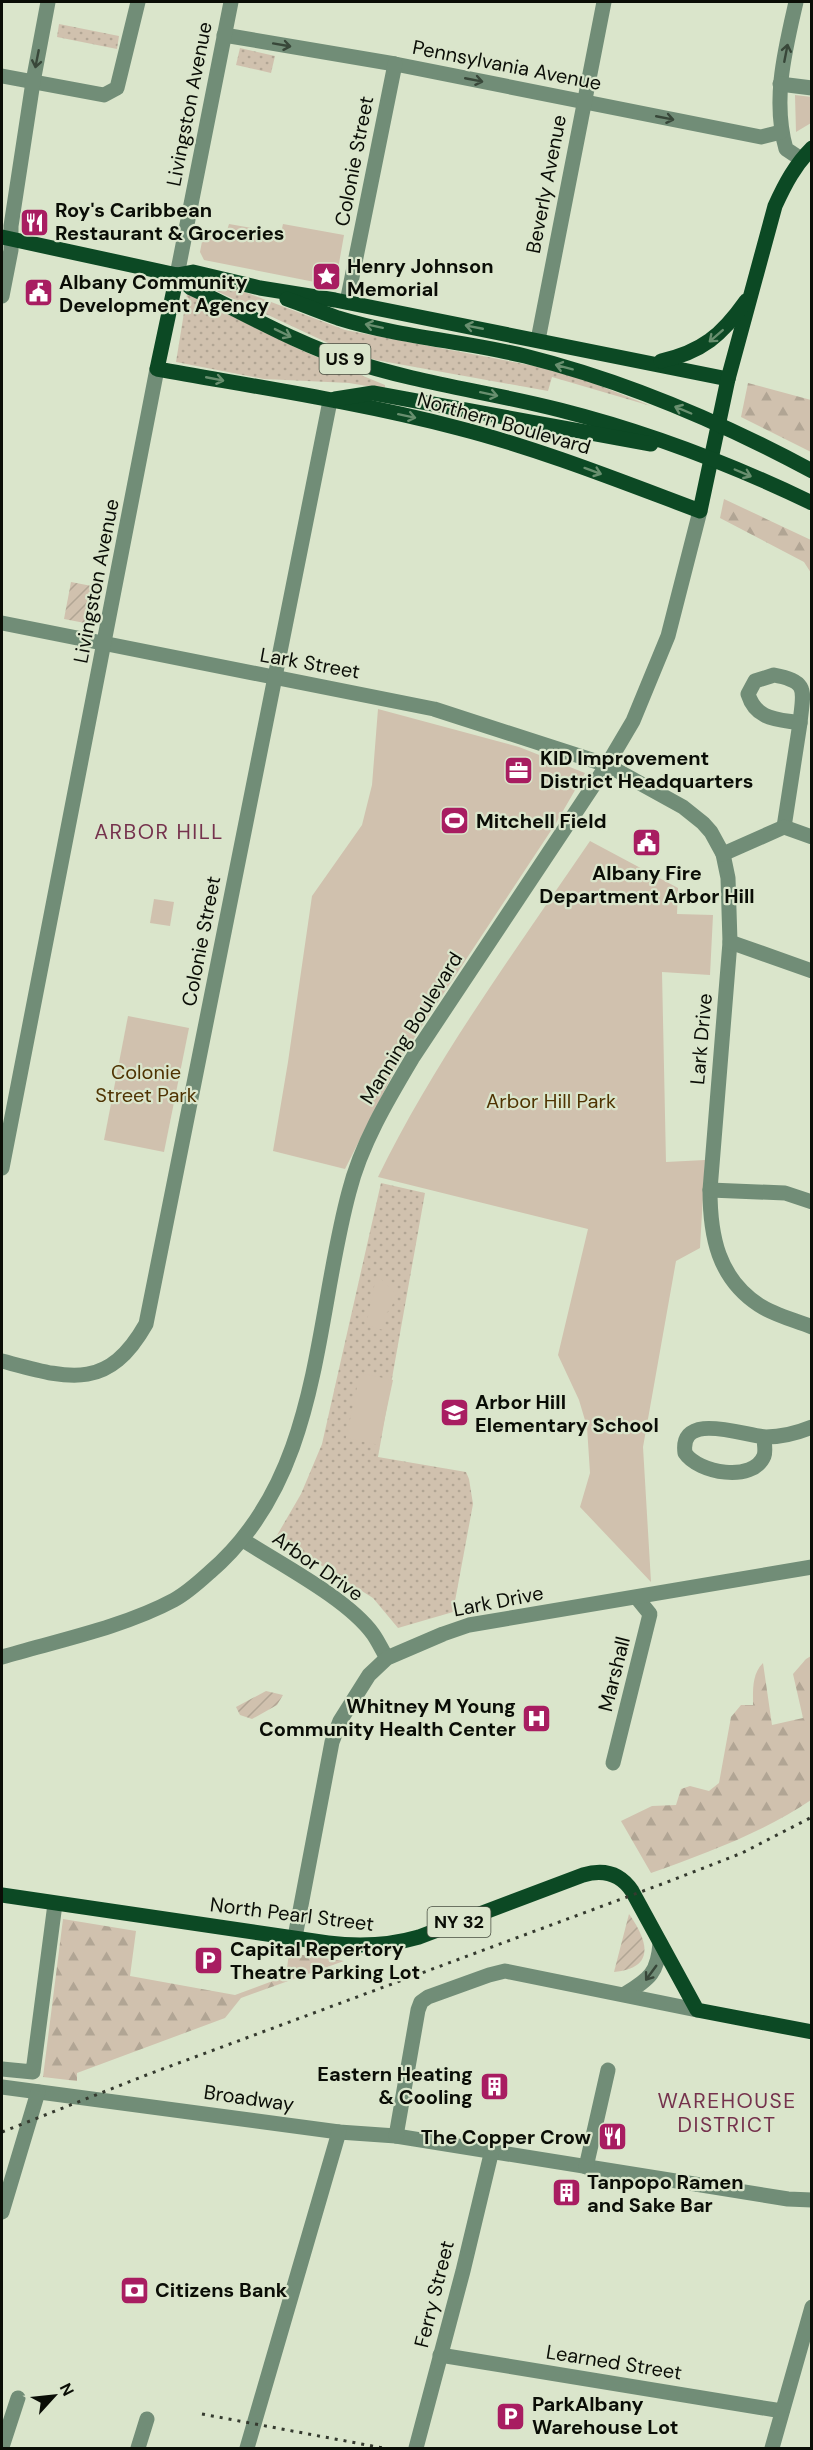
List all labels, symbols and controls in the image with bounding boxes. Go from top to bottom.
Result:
street label: Livingston Avenue [160,19,218,189]
street label: Pennsylvania Avenue [410,34,604,96]
one-way arrow [271,40,291,51]
one-way arrow [781,44,792,63]
one-way arrow [31,49,42,68]
one-way arrow [463,75,483,86]
street label: Colonie Street [329,94,379,228]
street label: Beverly Avenue [520,112,572,256]
one-way arrow [655,113,674,124]
place label: Roy's Caribbean Restaurant & Groceries [55,197,284,246]
restaurant icon: Roy's Caribbean Restaurant & Groceries [18,206,50,238]
place label: Henry Johnson Memorial [347,253,494,302]
place icon: Henry Johnson Memorial [310,261,342,293]
place label: Albany Community Development Agency [59,269,269,318]
public building icon: Albany Community Development Agency [22,277,54,309]
one-way arrow [364,320,383,332]
one-way arrow [464,321,484,332]
one-way arrow [273,327,291,339]
one-way arrow [709,329,724,343]
road number: US 9 [320,344,370,374]
one-way arrow [555,361,574,372]
one-way arrow [205,374,224,385]
street label: Northern Boulevard [414,386,594,460]
one-way arrow [479,389,498,400]
one-way arrow [674,404,693,415]
one-way arrow [397,410,416,422]
one-way arrow [583,467,602,478]
one-way arrow [734,467,752,479]
street label: Livingston Avenue [67,496,125,666]
street label: Lark Street [258,641,362,685]
place label: KID Improvement District Headquarters [540,745,753,794]
office icon: KID Improvement District Headquarters [503,754,535,786]
sports icon: Mitchell Field [439,805,471,837]
place label: Mitchell Field [476,808,607,834]
district label: ARBOR HILL [94,818,224,846]
public building icon: Albany Fire Department Arbor Hill [631,826,663,858]
place label: Albany Fire Department Arbor Hill [539,860,755,909]
street label: Colonie Street [176,874,226,1008]
street label: Manning Boulevard [354,947,468,1109]
street label: Lark Drive [684,992,718,1086]
park label: Colonie Street Park [95,1059,197,1108]
park label: Arbor Hill Park [486,1088,616,1114]
place label: Arbor Hill Elementary School [475,1389,659,1438]
school or university icon: Arbor Hill Elementary School [438,1397,470,1429]
street label: Arbor Drive [267,1525,369,1607]
street label: Lark Drive [451,1580,545,1622]
street label: Marshall [592,1634,636,1714]
place label: Whitney M Young Community Health Center [259,1693,516,1742]
hospital icon: Whitney M Young Community Health Center [521,1702,553,1734]
street label: North Pearl Street [209,1891,376,1937]
road number: NY 32 [428,1907,490,1937]
place label: Capital Repertory Theatre Parking Lot [230,1936,420,1985]
parking icon: Capital Repertory Theatre Parking Lot [193,1945,225,1977]
one-way arrow [644,1965,657,1981]
place label: Eastern Heating & Cooling [317,2061,473,2110]
building icon: Eastern Heating & Cooling [478,2070,510,2102]
street label: Broadway [202,2079,296,2117]
district label: WAREHOUSE DISTRICT [658,2087,797,2139]
restaurant icon: The Copper Crow [596,2121,628,2153]
place label: The Copper Crow [421,2124,592,2150]
place label: Tanpopo Ramen and Sake Bar [587,2169,744,2218]
building icon: Tanpopo Ramen and Sake Bar [550,2177,582,2209]
street label: Ferry Street [408,2238,460,2350]
bank icon: Citizens Bank [118,2274,150,2306]
place label: Citizens Bank [155,2277,288,2303]
street label: Learned Street [544,2338,684,2386]
north arrow [24,2366,84,2426]
text: N [55,2379,79,2399]
place label: ParkAlbany Warehouse Lot [532,2391,678,2440]
parking icon: ParkAlbany Warehouse Lot [495,2400,527,2432]

